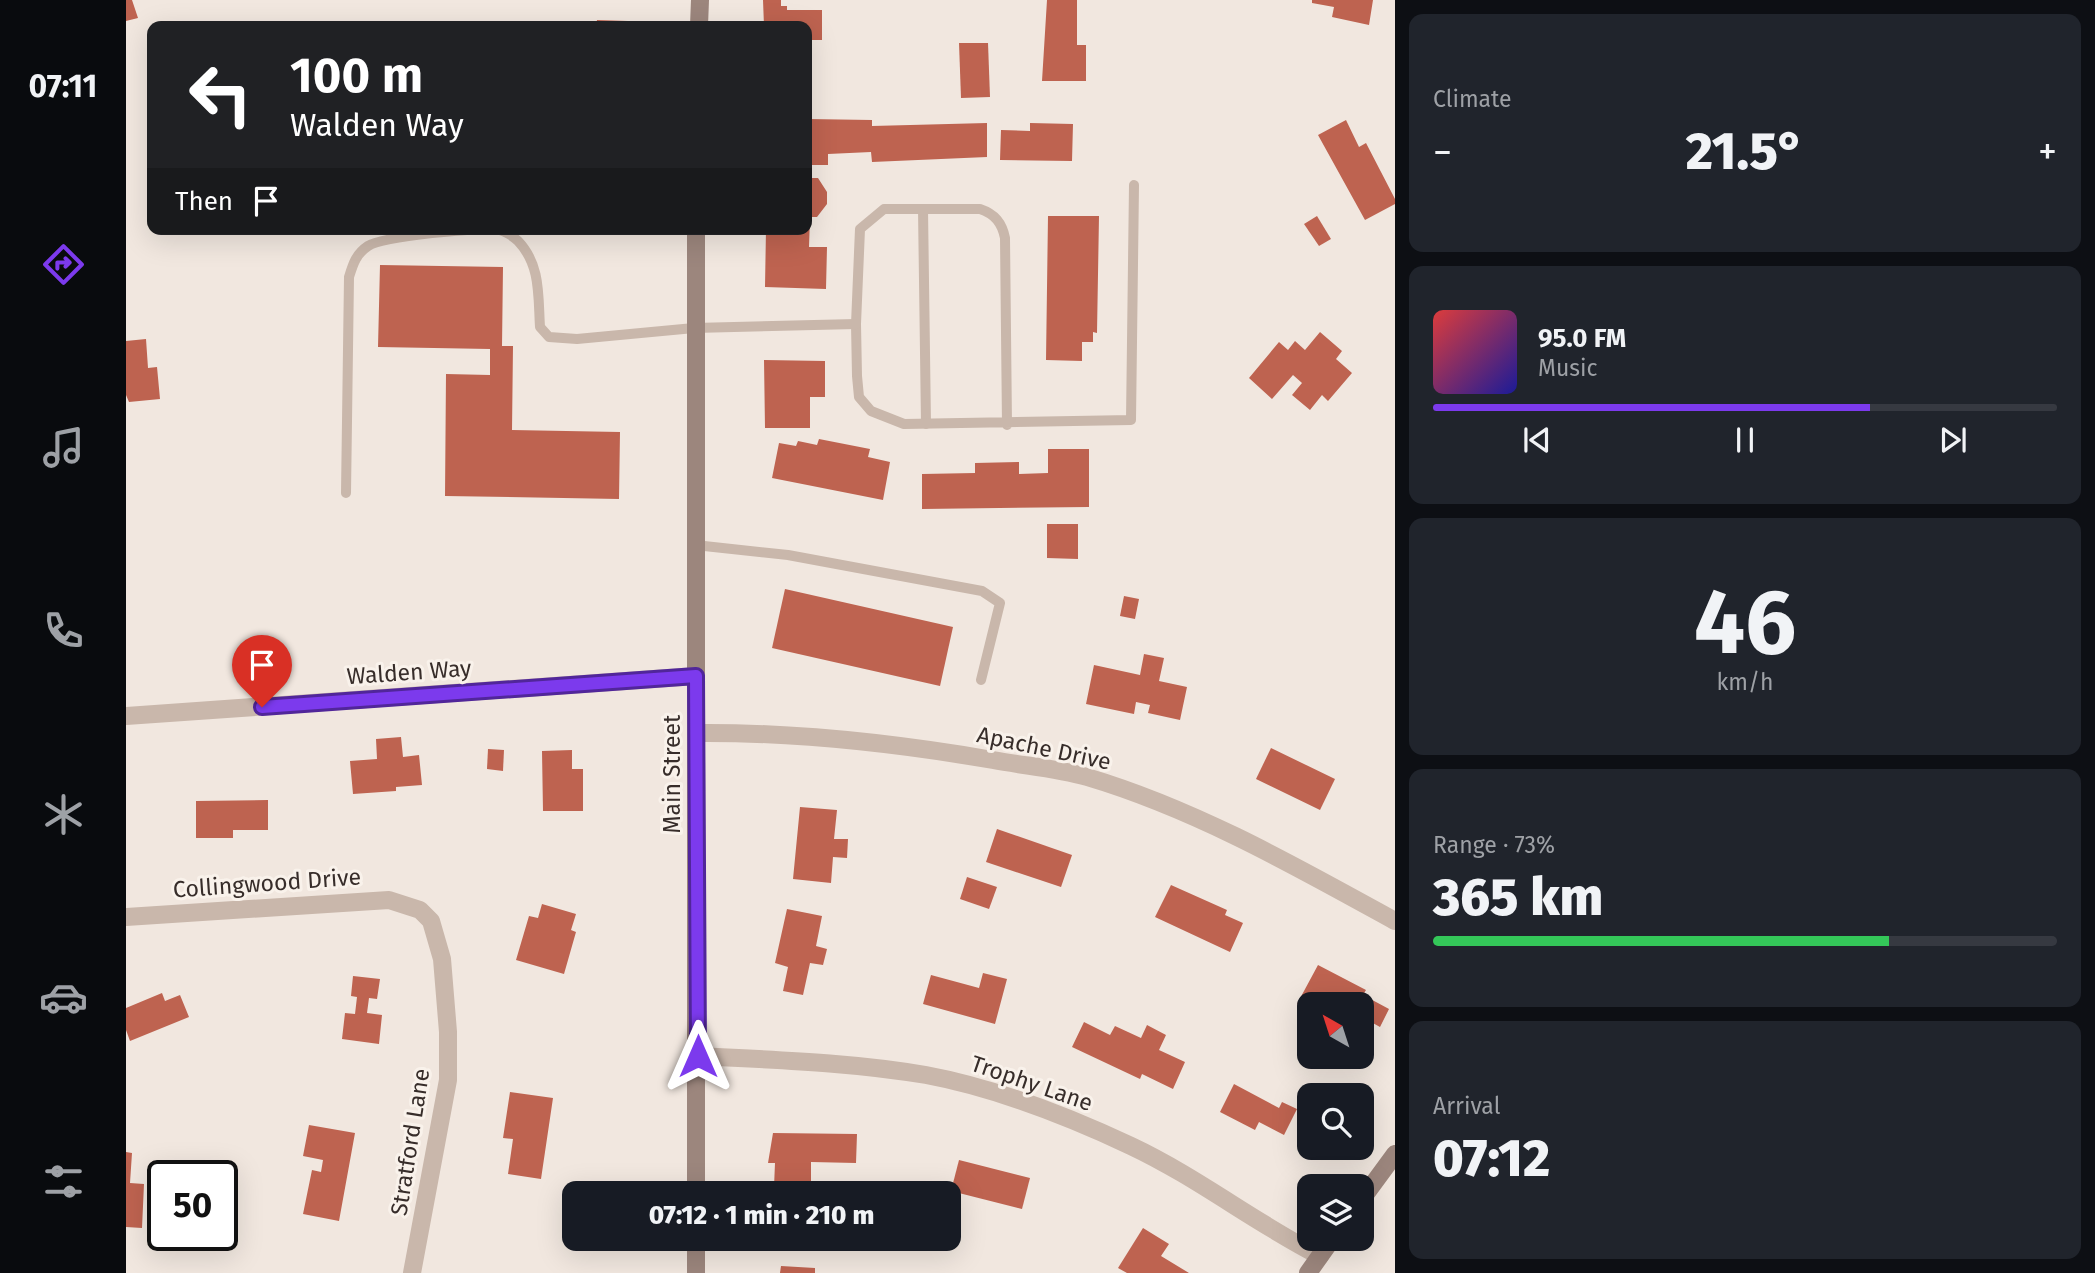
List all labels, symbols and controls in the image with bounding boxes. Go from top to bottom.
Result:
text: 100 m [290,46,423,105]
icon: left [175,49,266,140]
text: 07:11 [29,67,97,105]
text: Climate [1433,85,1512,113]
text: Walden Way [290,106,464,144]
text: 21.5° [1686,120,1804,183]
text: − [1433,129,1452,175]
text: + [2038,129,2057,175]
icon: arrive [247,182,285,220]
text: Then [175,186,233,217]
icon: directions [39,240,88,289]
text: 95.0 FM [1538,323,1626,354]
text: Music [1538,354,1598,382]
icon: previous [1518,421,1556,459]
icon: pause [1726,421,1764,459]
icon: next [1934,421,1972,459]
icon: music [39,423,88,472]
text: 46 [1694,568,1796,677]
icon: phone [39,606,88,655]
pin [232,635,292,707]
icon: arrive [243,646,281,684]
street label: Walden Way [346,654,473,690]
text: km/h [1717,668,1773,696]
street label: Main Street [658,714,686,833]
street label: Apache Drive [974,720,1114,776]
icon: climate [39,790,88,839]
text: Range · 73% [1433,831,1555,859]
street label: Collingwood Drive [172,862,362,904]
text: 365 km [1433,866,1603,929]
icon: car [39,973,88,1022]
north arrow [1297,992,1374,1069]
map controls [1297,992,1374,1251]
position arrow [661,1019,735,1093]
street label: Trophy Lane [967,1049,1097,1117]
street label: Stratford Lane [385,1067,435,1217]
button: search [1297,1083,1374,1160]
text: Arrival [1433,1092,1500,1120]
text: 07:12 [1433,1127,1550,1190]
icon: filters [39,1157,88,1206]
speed limit sign: 50 [147,1160,238,1251]
button: layers [1297,1174,1374,1251]
text: 07:12 · 1 min · 210 m [649,1200,874,1231]

